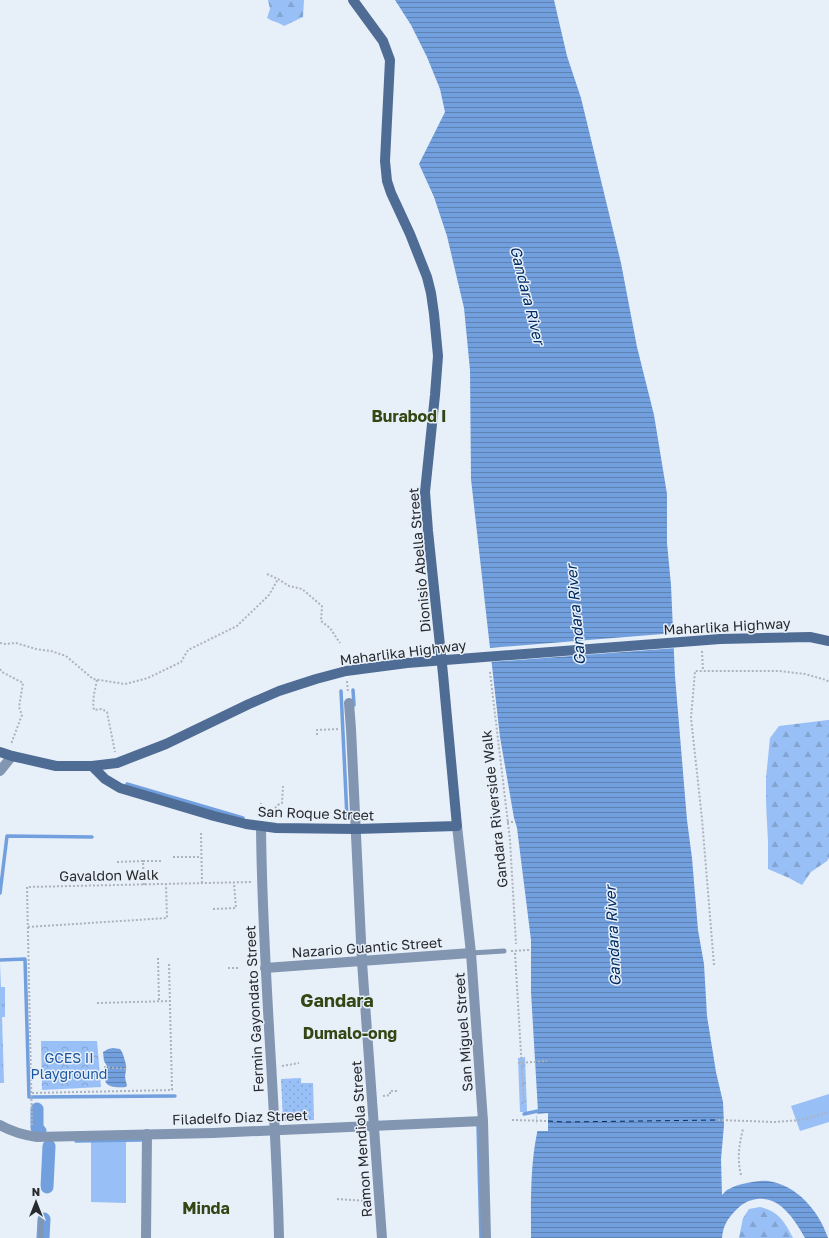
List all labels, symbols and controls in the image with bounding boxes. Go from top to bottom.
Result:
water label: Gandara River [507,244,549,348]
district label: Burabod I [372,406,446,426]
street label: Dionisio Abella Street [404,487,434,633]
water label: Gandara River [561,562,588,666]
street label: Maharlika Highway [663,614,791,638]
street label: Maharlika Highway [339,636,467,668]
street label: Gandara Riverside Walk [477,729,511,889]
street label: San Roque Street [257,802,375,824]
street label: Gavaldon Walk [59,866,159,884]
water label: Gandara River [600,883,624,987]
street label: Fermin Gayondato Street [241,925,267,1093]
street label: Nazario Guantic Street [291,933,443,961]
street label: San Miguel Street [450,972,476,1092]
district label: Gandara [300,989,374,1011]
district label: Dumalo-ong [303,1023,397,1043]
park label: GCES II Playground [31,1049,107,1082]
street label: Ramon Mendiola Street [347,1060,375,1218]
street label: Filadelfo Diaz Street [172,1106,308,1128]
north arrow [16,1182,56,1222]
text: N [32,1185,40,1198]
district label: Minda [182,1198,230,1218]

